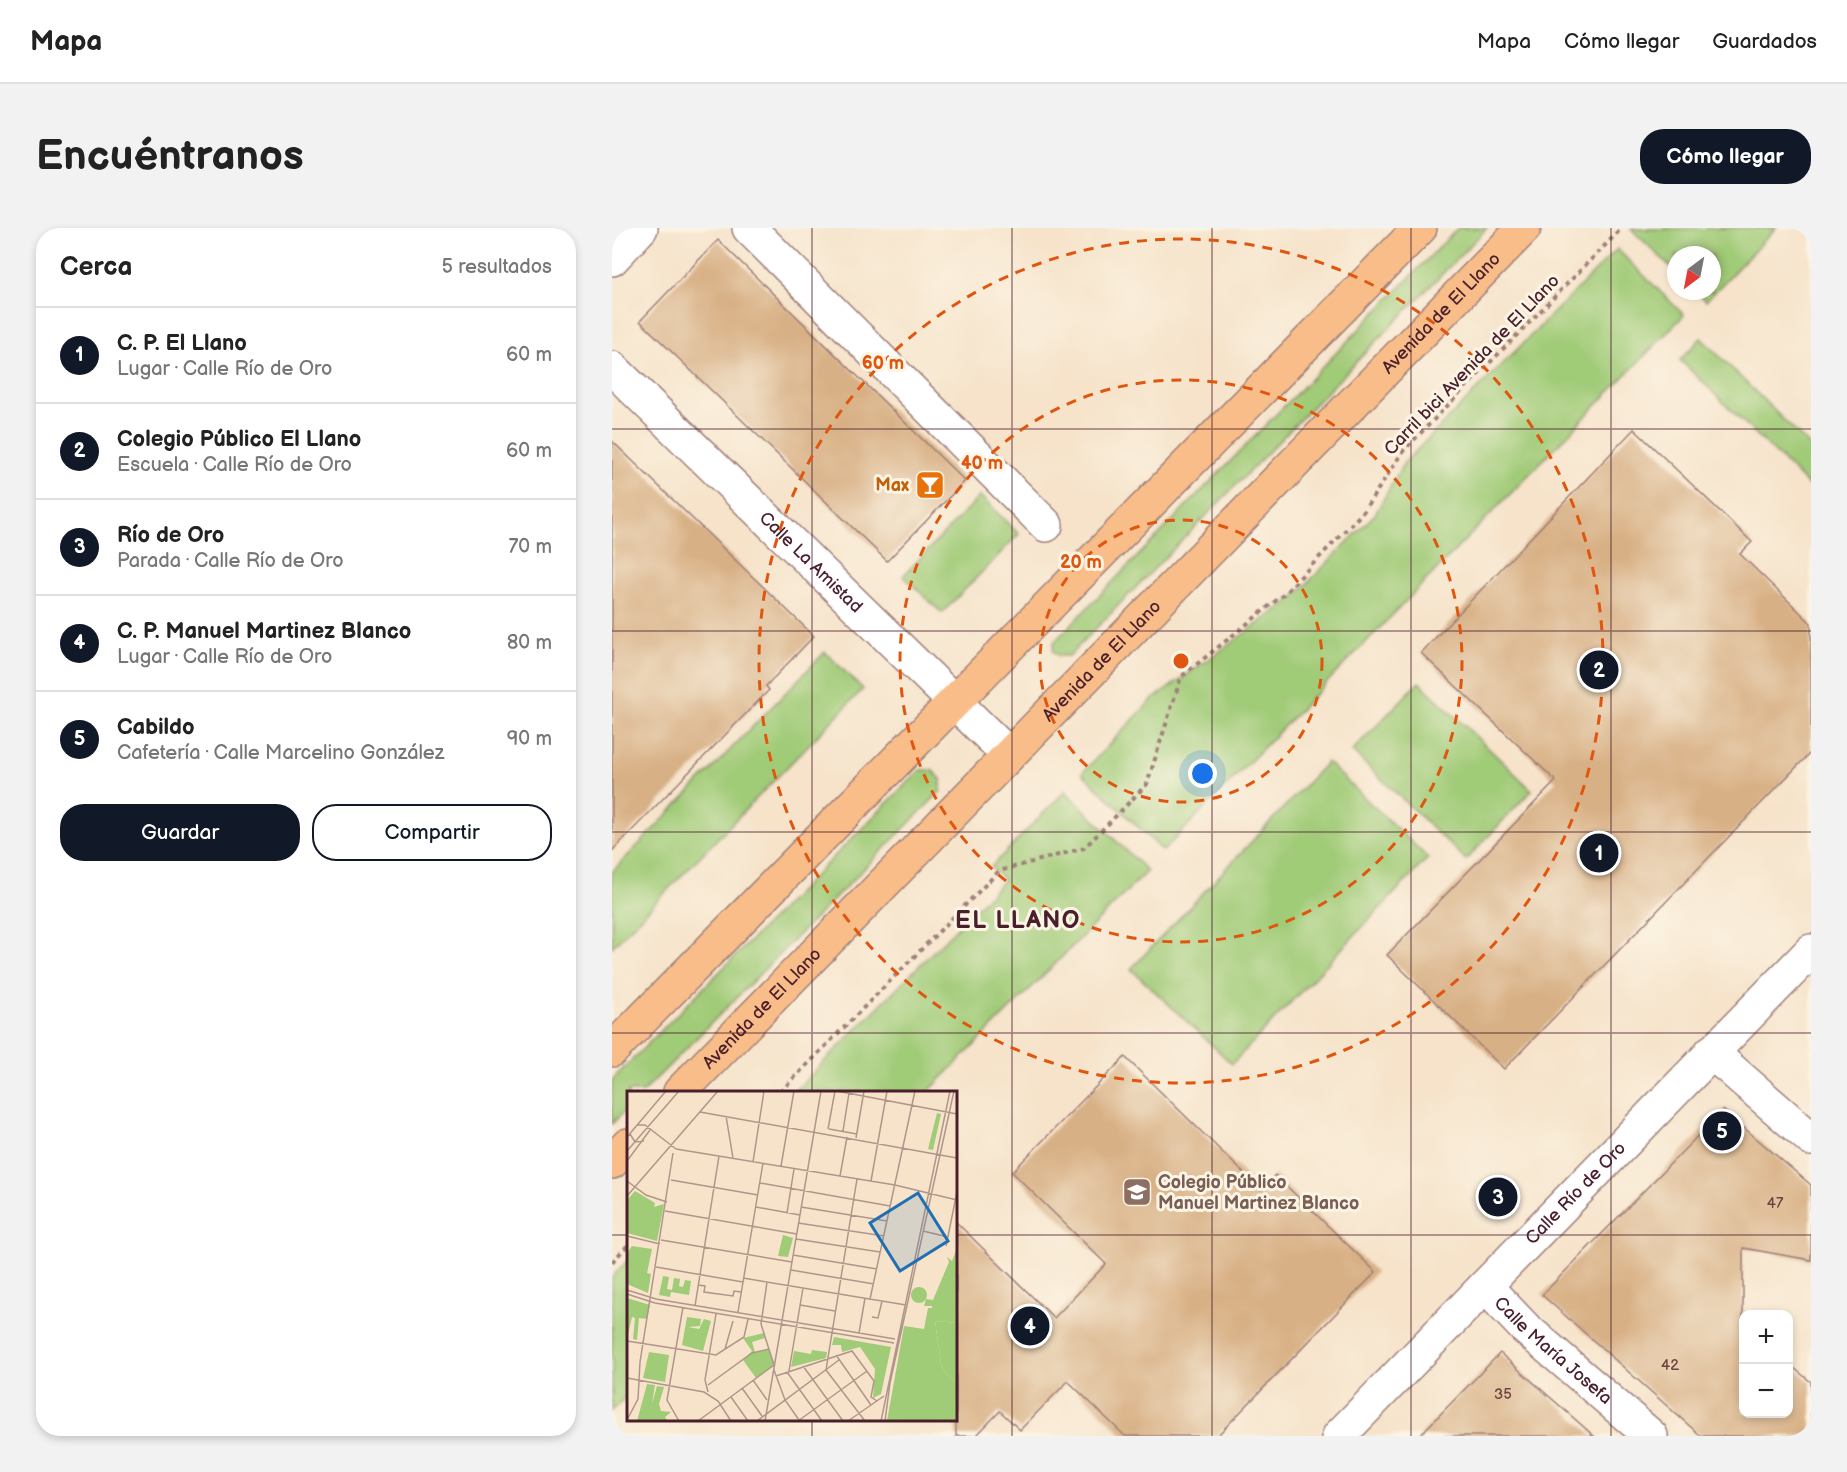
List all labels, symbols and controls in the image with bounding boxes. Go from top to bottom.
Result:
text: Mapa [30,25,102,58]
text: Mapa [1477,29,1531,54]
text: Cómo llegar [1564,29,1679,54]
text: Guardados [1712,29,1817,54]
button: Cómo llegar [1640,129,1811,184]
text: Encuéntranos [36,131,304,182]
north arrow [1667,246,1721,300]
street label: Avenida de El Llano [1377,248,1505,378]
text: Cerca [60,252,132,283]
text: 5 resultados [441,255,552,279]
street label: Carril bici Avenida de El Llano [1380,270,1564,460]
text: C. P. El Llano [117,330,247,357]
text: 1 [75,343,84,367]
text: 60 m [506,343,552,367]
text: 60 m [862,353,904,374]
text: Lugar · Calle Río de Oro [117,357,332,381]
text: Colegio Público El Llano [117,426,361,453]
text: 2 [74,439,85,463]
text: 60 m [506,439,552,463]
text: Escuela · Calle Río de Oro [117,453,352,477]
text: 40 m [961,453,1003,474]
bar icon: Max [914,469,946,501]
place label: Max [875,475,909,496]
street label: Calle La Amistad [755,507,867,617]
text: Río de Oro [117,522,224,549]
text: 3 [74,535,85,559]
text: 70 m [508,535,552,559]
text: Parada · Calle Río de Oro [117,549,344,573]
text: 20 m [1060,552,1102,573]
street label: Avenida de El Llano [1038,596,1165,726]
text: C. P. Manuel Martinez Blanco [117,618,411,645]
text: 4 [74,631,85,655]
text: 80 m [507,631,552,655]
text: Lugar · Calle Río de Oro [117,645,332,669]
pin: 2 [1580,648,1618,692]
centre of rings [1171,651,1191,671]
text: Cabildo [117,714,194,741]
text: 5 [74,727,85,751]
text: 90 m [507,727,552,751]
text: Cafetería · Calle Marcelino González [117,741,444,765]
your location [1188,759,1217,788]
button: Guardar [60,804,300,861]
button: Compartir [312,804,552,861]
pin: 1 [1580,830,1618,876]
district label: EL LLANO [955,906,1081,935]
street label: Avenida de El Llano [698,943,826,1073]
inset map [627,1091,957,1421]
pin: 5 [1702,1108,1742,1154]
street label: Calle Río de Oro [1521,1137,1630,1249]
place label: Colegio Público Manuel Martinez Blanco [1158,1172,1359,1214]
pin: 3 [1478,1174,1518,1220]
school or university icon: Colegio Público Manuel Martinez Blanco [1121,1176,1153,1208]
house number: 47 [1767,1194,1784,1213]
street label: Calle María Josefa [1490,1292,1617,1409]
pin: 4 [1010,1304,1050,1348]
map controls [1739,1310,1793,1418]
button: + [1739,1310,1793,1364]
house number: 42 [1661,1356,1679,1375]
button: − [1739,1364,1793,1418]
house number: 35 [1494,1385,1512,1404]

